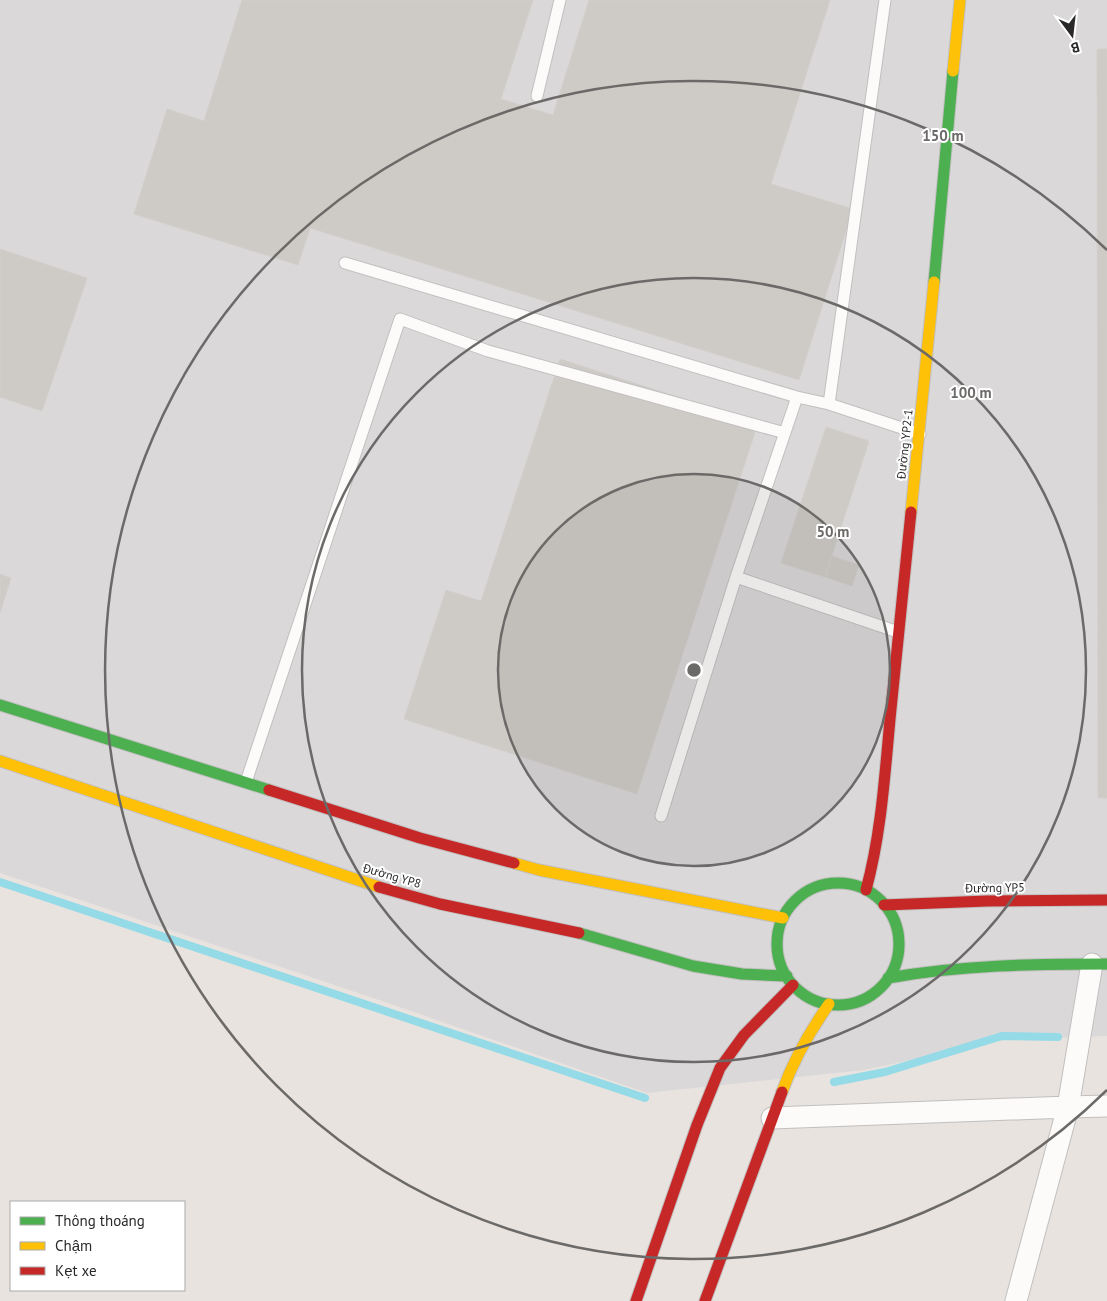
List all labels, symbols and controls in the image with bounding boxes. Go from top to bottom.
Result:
north arrow [1047,10,1097,60]
text: B [1069,38,1082,57]
text: 150 m [922,126,964,145]
text: 100 m [950,383,992,402]
street label: Đường YP2-1 [893,408,916,481]
text: 50 m [817,522,849,541]
centre of rings [685,661,703,679]
street label: Đường YP8 [360,860,423,891]
street label: Đường YP5 [964,879,1025,896]
legend [10,1201,185,1291]
text: Thông thoáng [55,1211,145,1230]
text: Chậm [55,1236,92,1255]
text: Kẹt xe [55,1261,97,1280]

